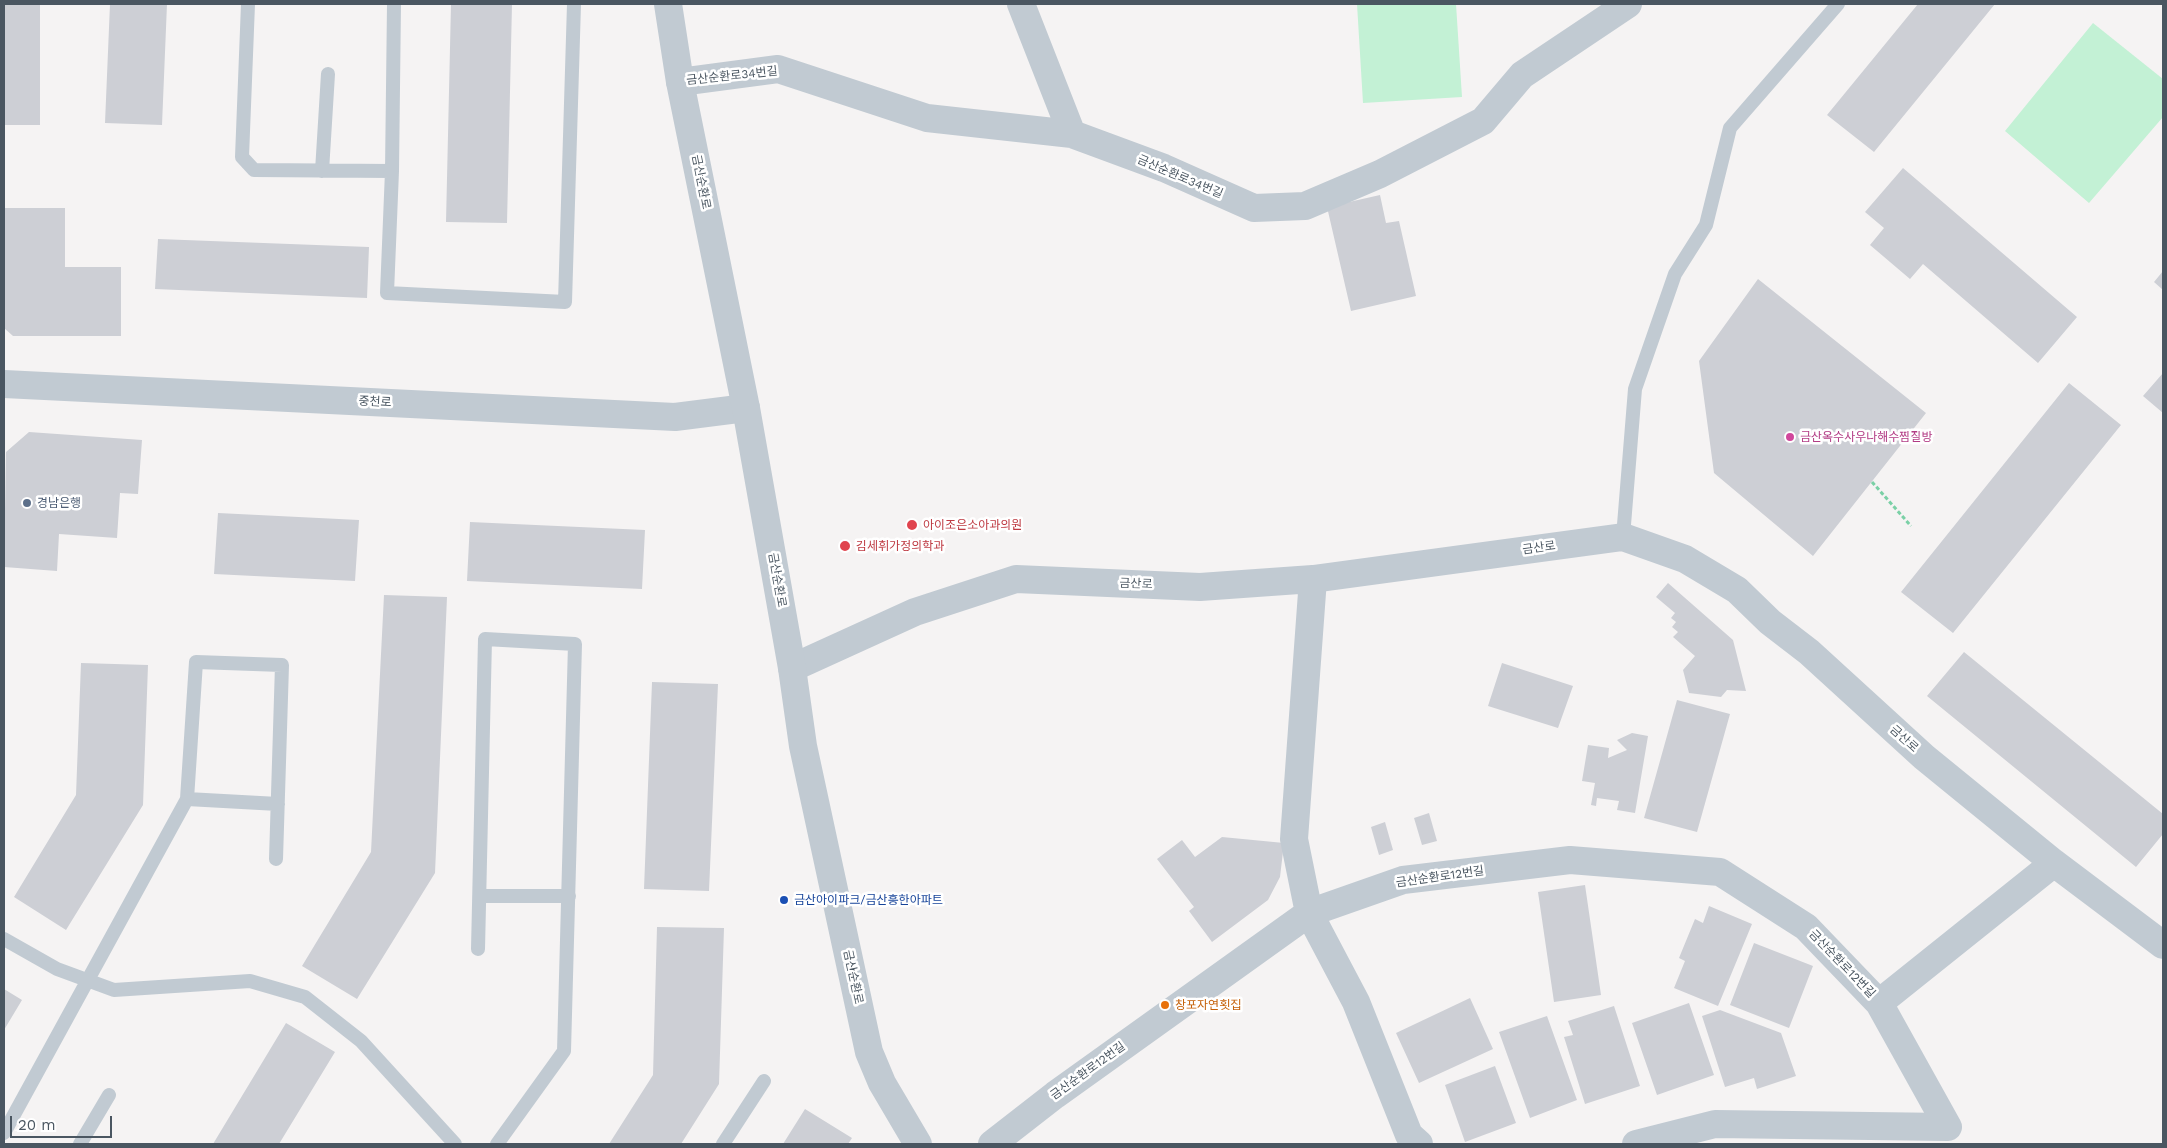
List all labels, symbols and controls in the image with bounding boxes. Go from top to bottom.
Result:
street label: 금산순환로34번길 [686,64,778,88]
street label: 금산순환로34번길 [1135,152,1225,202]
street label: 금산순환로 [689,154,713,210]
street label: 중천로 [358,394,392,410]
place label: 금산옥수사우나해수찜질방 [1800,430,1932,444]
marker: 금산옥수사우나해수찜질방 [1784,431,1796,443]
place label: 경남은행 [37,496,81,510]
marker: 경남은행 [21,497,33,509]
marker: 아이조은소아과의원 [905,518,919,532]
place label: 아이조은소아과의원 [923,518,1022,532]
marker: 김세휘가정의학과 [838,539,852,553]
place label: 김세휘가정의학과 [856,539,944,553]
street label: 금산로 [1522,539,1556,557]
street label: 금산순환로 [765,552,789,608]
street label: 금산로 [1119,576,1153,592]
street label: 금산로 [1887,723,1921,755]
street label: 금산순환로12번길 [1395,864,1485,890]
place label: 금산아이파크/금산흥한아파트 [794,893,943,907]
marker: 금산아이파크/금산흥한아파트 [778,894,790,906]
street label: 금산순환로12번길 [1806,927,1878,1001]
street label: 금산순환로 [840,949,866,1005]
place label: 창포자연횟집 [1175,998,1241,1012]
marker: 창포자연횟집 [1159,999,1171,1011]
street label: 금산순환로12번길 [1048,1039,1128,1103]
scale bar [12,1106,115,1138]
text: 20 m [18,1116,56,1134]

